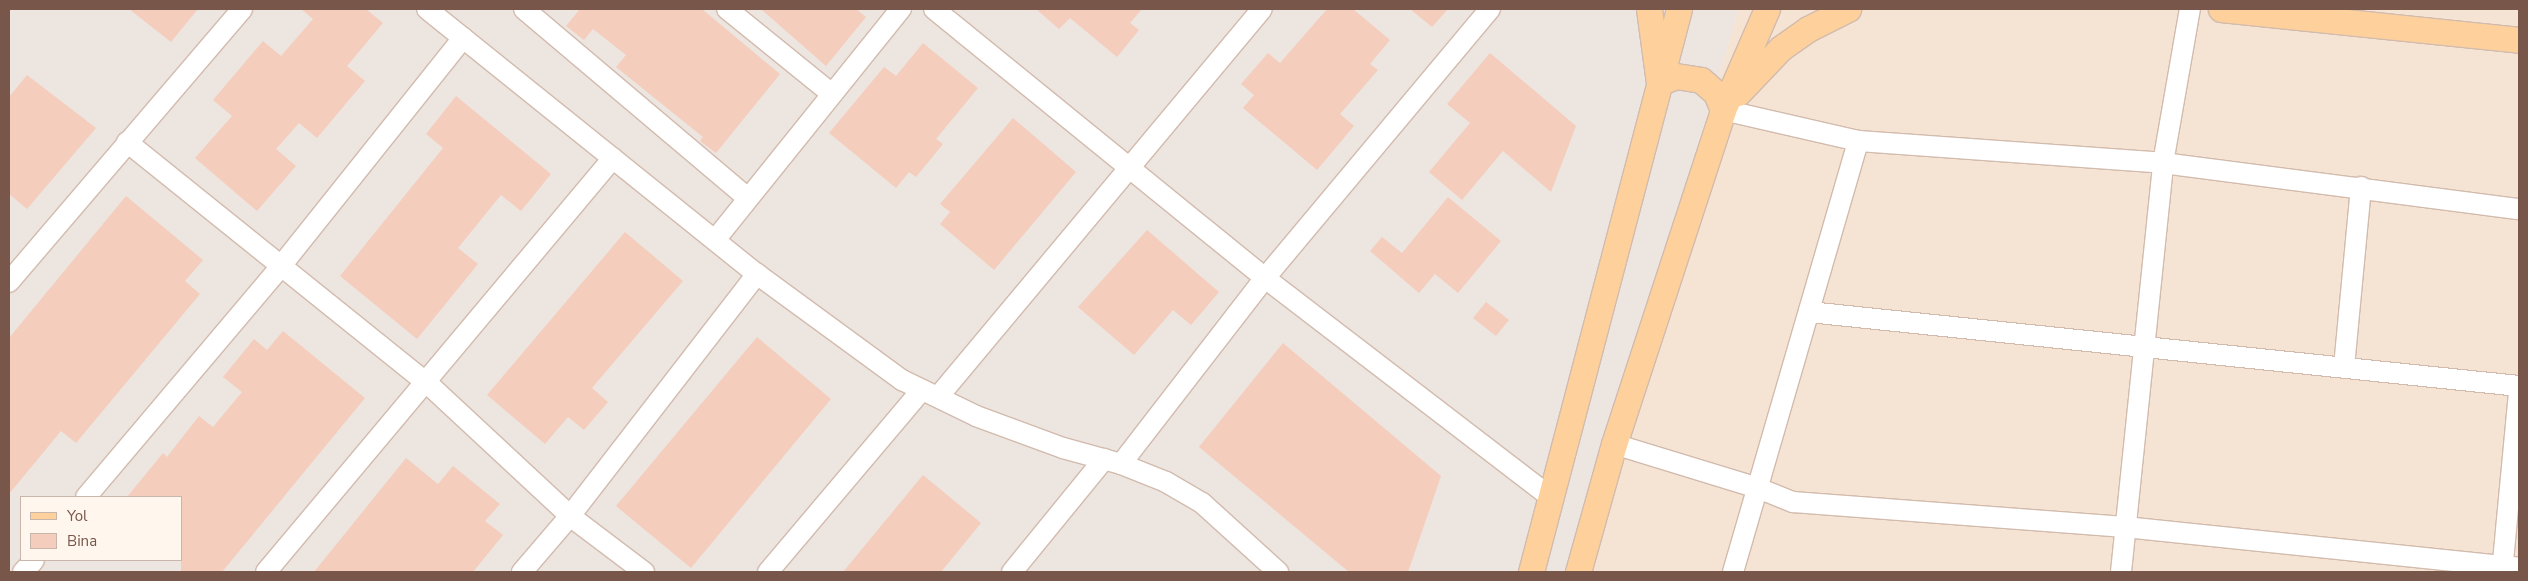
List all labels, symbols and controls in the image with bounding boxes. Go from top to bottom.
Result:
legend [20,496,182,561]
text: Yol [67,506,88,526]
text: Bina [67,531,97,551]

